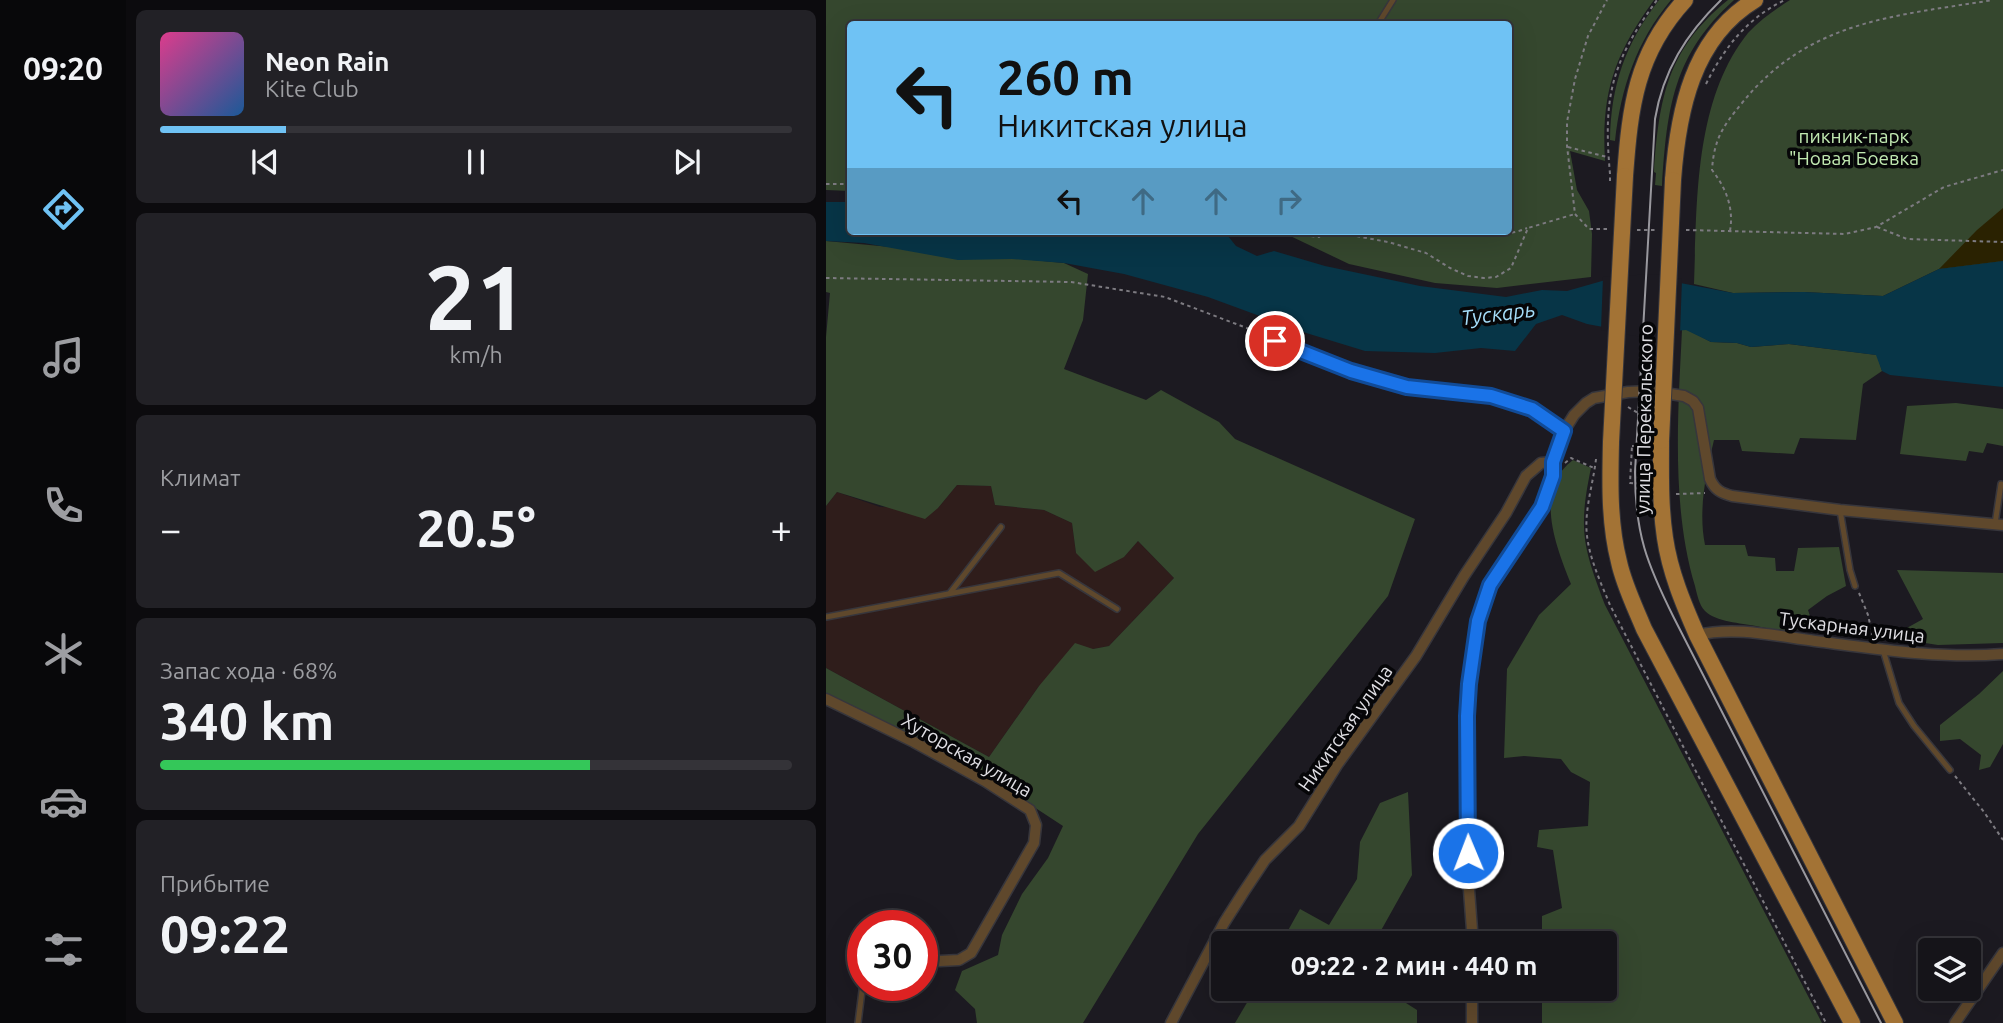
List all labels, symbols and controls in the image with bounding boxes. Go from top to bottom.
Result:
text: Neon Rain [265,47,390,76]
icon: left [882,49,973,140]
text: 260 m [997,49,1134,104]
text: 09:20 [23,50,103,86]
text: Kite Club [265,76,359,101]
text: Никитская улица [997,107,1248,143]
park label: пикник-парк "Новая Боевка [1789,125,1919,169]
icon: previous [246,143,284,181]
icon: pause [457,143,495,181]
icon: next [668,143,706,181]
icon: left [1051,182,1089,220]
icon: ahead [1124,182,1162,220]
icon: ahead [1197,182,1235,220]
icon: right [1270,182,1308,220]
icon: directions [39,185,88,234]
text: 21 [425,245,527,347]
water label: Тускарь [1459,297,1537,329]
pin [1245,311,1305,371]
icon: arrive [1256,322,1294,360]
street label: улица Перекальского [1631,324,1657,514]
icon: music [39,333,88,382]
text: km/h [449,342,503,367]
text: Климат [160,465,240,490]
icon: phone [39,481,88,530]
text: 20.5° [416,499,536,557]
text: − [160,508,181,550]
text: + [771,508,792,550]
street label: Тускарная улица [1778,607,1926,647]
icon: climate [39,629,88,678]
text: Запас хода · 68% [160,658,337,683]
street label: Никитская улица [1293,661,1397,795]
text: 340 km [160,692,334,750]
street label: Хуторская улица [898,709,1036,801]
icon: car [39,777,88,826]
position arrow [1431,816,1505,890]
text: Прибытие [160,871,270,896]
text: 09:22 [160,905,290,963]
speed limit sign: 30 [847,910,938,1001]
icon: filters [39,925,88,974]
map controls [1918,938,1981,1001]
button: layers [1918,938,1981,1001]
text: 09:22 · 2 мин · 440 m [1291,951,1537,980]

